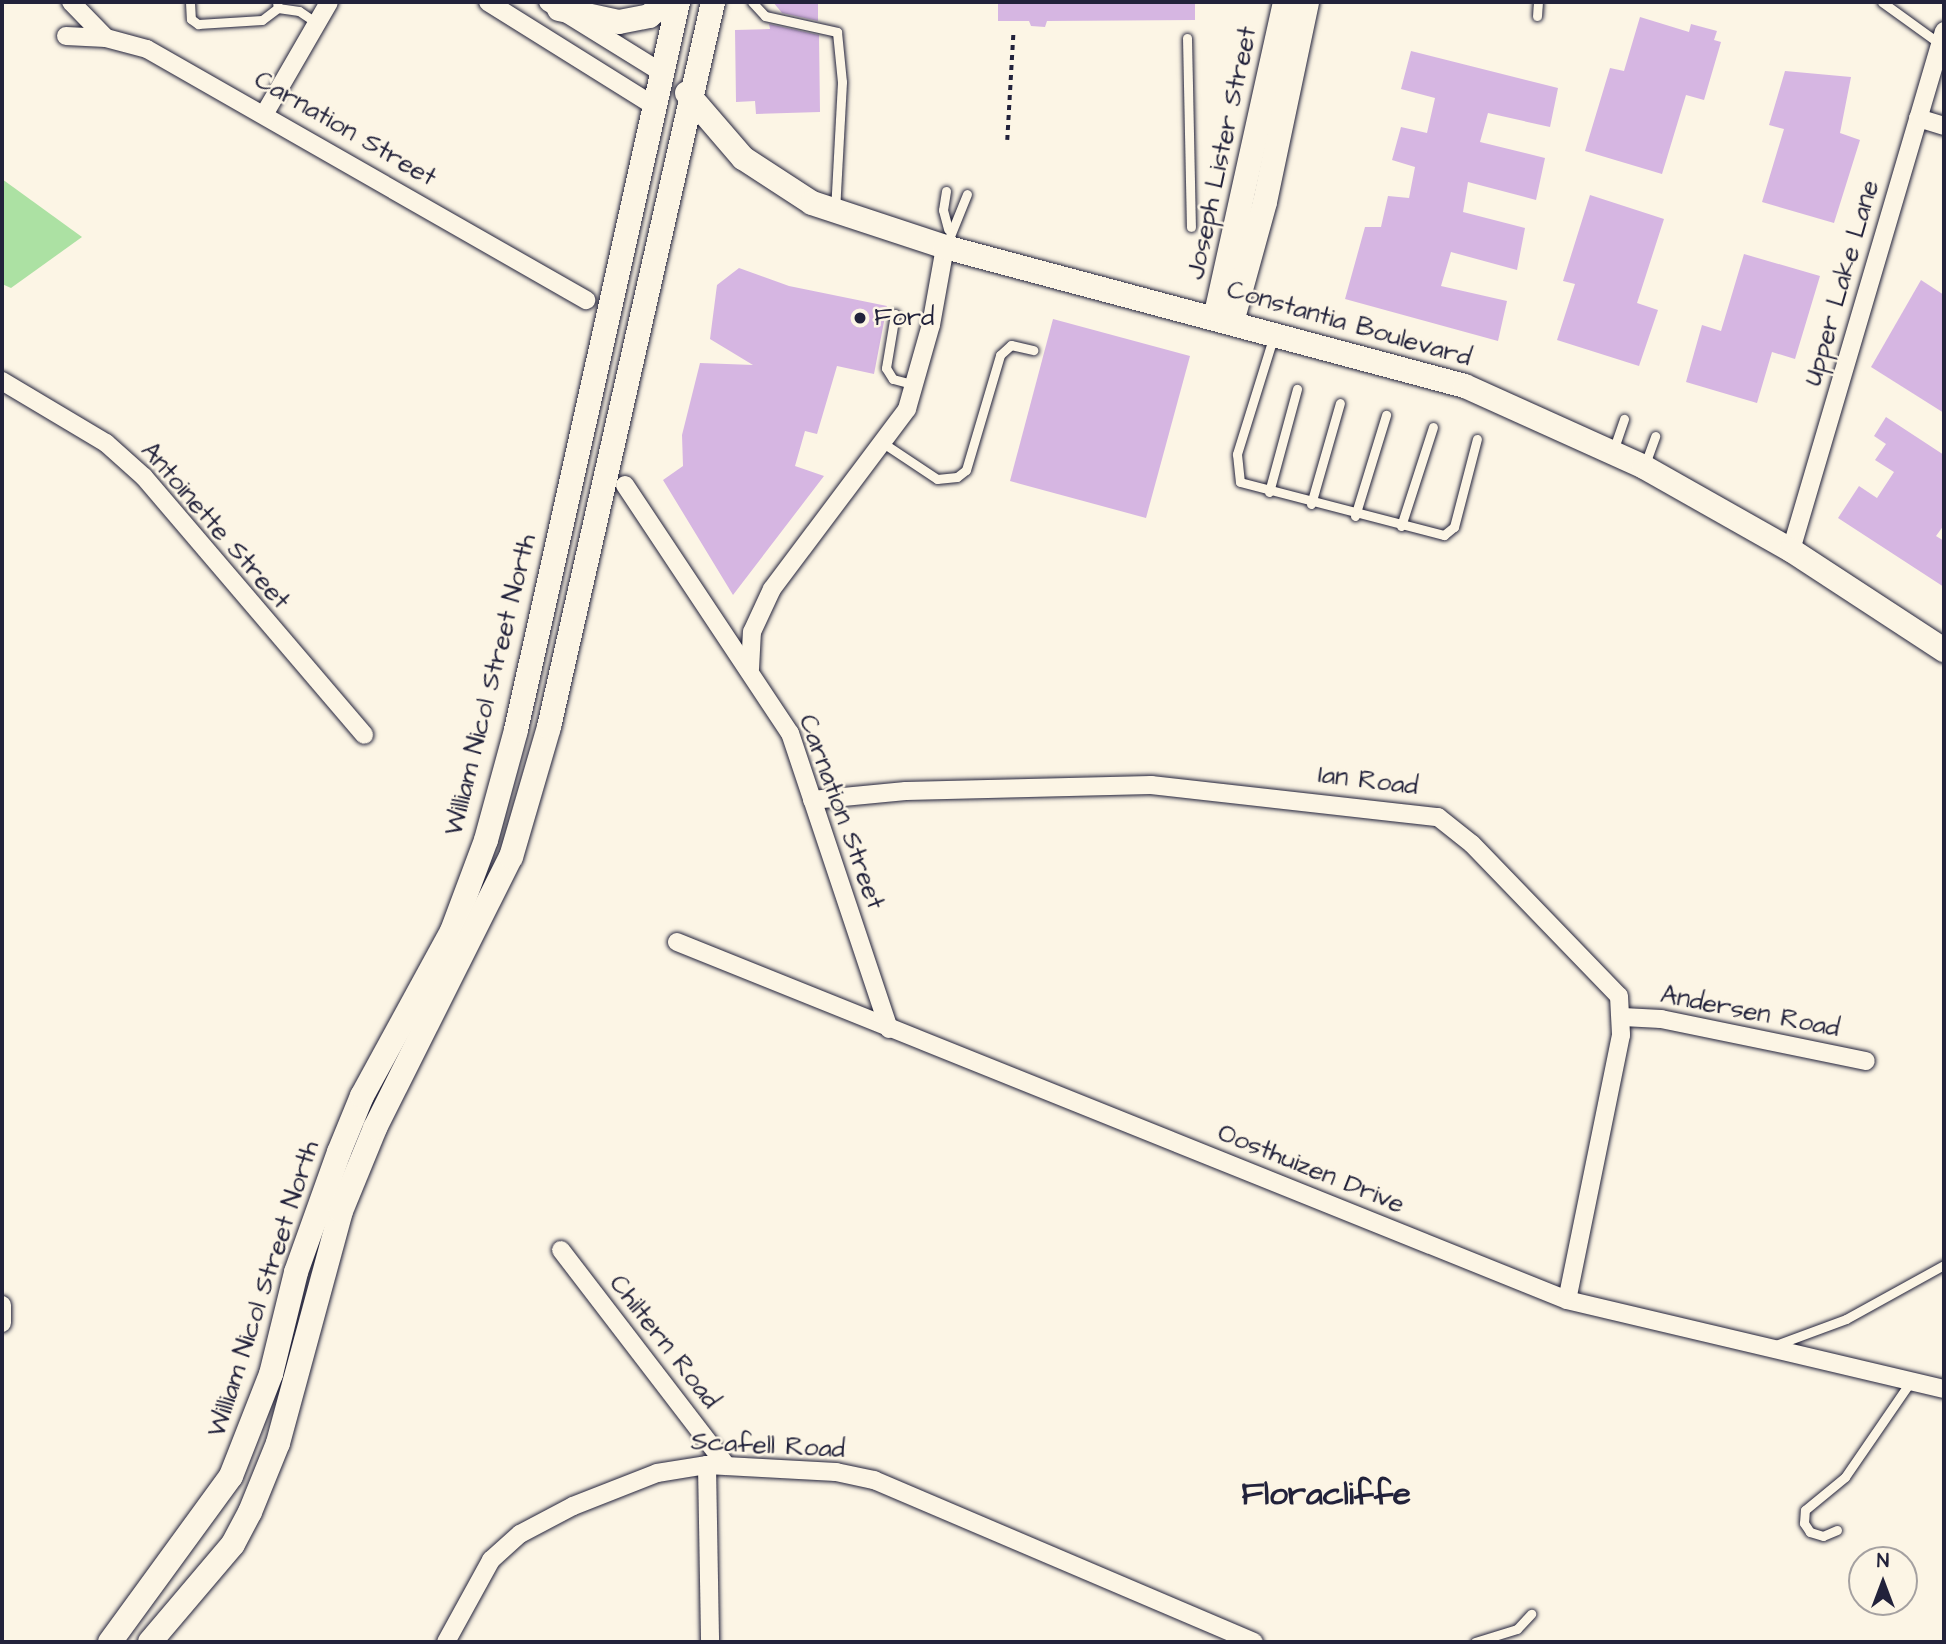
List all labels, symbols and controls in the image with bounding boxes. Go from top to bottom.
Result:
street label: Joseph Lister Street [1180,24,1264,282]
street label: Carnation Street [248,64,442,194]
street label: Upper Lake Lane [1798,177,1886,389]
street label: Constantia Boulevard [1223,274,1475,374]
place label: Ford [874,302,934,334]
marker: Ford [852,310,868,326]
street label: Antoinette Street [134,436,296,616]
street label: William Nicol Street North [438,531,544,839]
street label: Carnation Street [791,710,891,914]
street label: Ian Road [1316,759,1420,803]
street label: Andersen Road [1658,979,1842,1045]
street label: Oosthuizen Drive [1213,1117,1409,1221]
street label: William Nicol Street North [201,1137,327,1441]
street label: Chiltern Road [602,1269,726,1415]
street label: Scafell Road [690,1426,846,1466]
district label: Floracliffe [1241,1475,1411,1515]
north arrow [1848,1546,1918,1616]
text: N [1877,1548,1889,1575]

